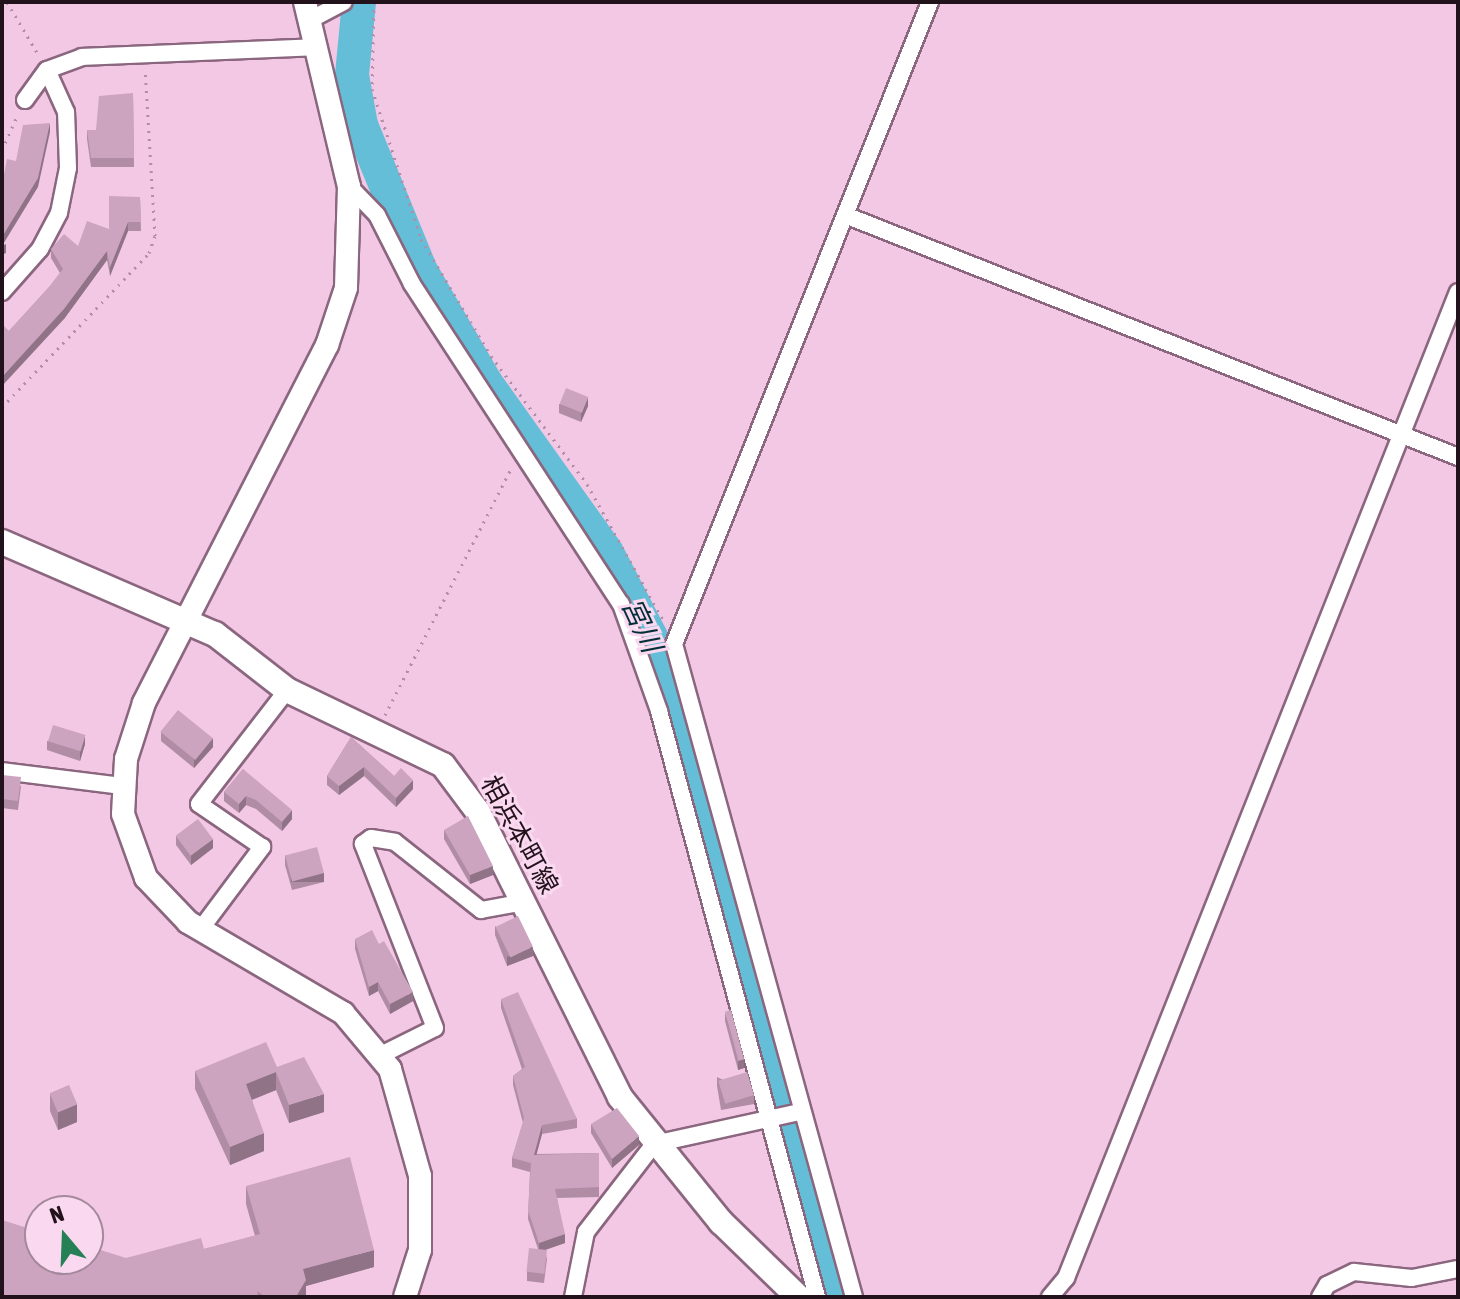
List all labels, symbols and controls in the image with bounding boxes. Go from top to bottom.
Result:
water label: 宮川 [615,593,669,657]
street label: 相浜本町線 [474,771,564,899]
north arrow [24,1195,104,1275]
text: N [46,1200,67,1229]

